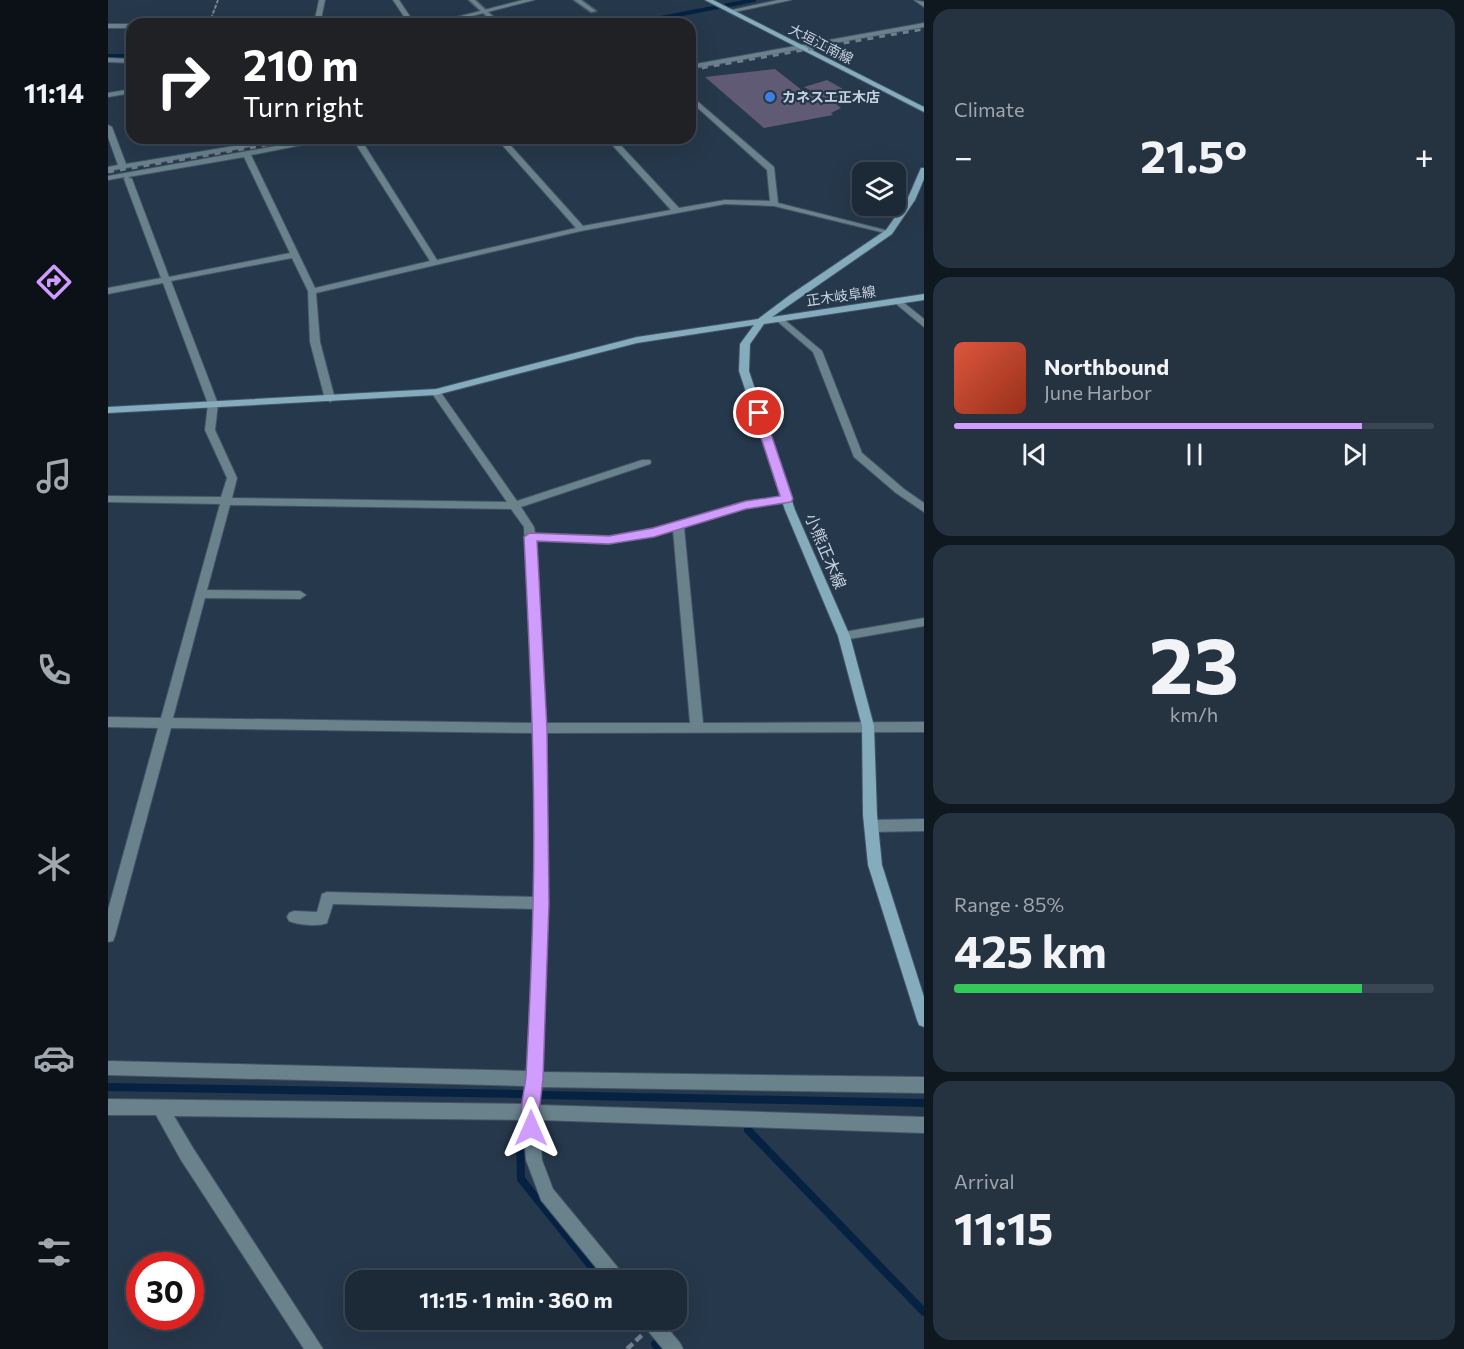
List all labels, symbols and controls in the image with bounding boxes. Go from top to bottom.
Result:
street label: 大垣江南線 [786,20,856,67]
text: 210 m [243,38,358,90]
icon: right [144,42,222,120]
text: 11:14 [24,76,84,109]
place label: カネスエ正木店 [782,88,880,105]
text: Turn right [243,90,363,123]
marker: カネスエ正木店 [763,90,777,104]
text: Climate [954,97,1024,121]
text: 21.5° [1140,127,1247,182]
text: − [954,135,973,176]
text: + [1415,135,1434,176]
map controls [852,162,906,216]
button: layers [852,162,906,216]
icon: directions [33,261,75,303]
street label: 正木岐阜線 [805,282,877,309]
text: Northbound [1044,353,1169,380]
text: June Harbor [1044,380,1152,404]
pin [733,387,784,438]
icon: arrive [742,396,775,429]
icon: previous [1018,438,1051,471]
icon: pause [1178,438,1211,471]
icon: next [1338,438,1371,471]
icon: music [33,455,75,497]
street label: 小熊正木線 [802,510,851,591]
text: 23 [1149,615,1239,710]
icon: phone [33,649,75,691]
text: km/h [1170,702,1218,726]
icon: climate [33,843,75,885]
text: Range · 85% [954,892,1064,916]
text: 425 km [954,922,1107,977]
icon: car [33,1037,75,1079]
position arrow [499,1096,563,1160]
text: Arrival [954,1169,1015,1193]
text: 11:15 [954,1199,1053,1254]
icon: filters [33,1231,75,1273]
speed limit sign: 30 [126,1252,204,1330]
text: 11:15 · 1 min · 360 m [419,1286,613,1313]

